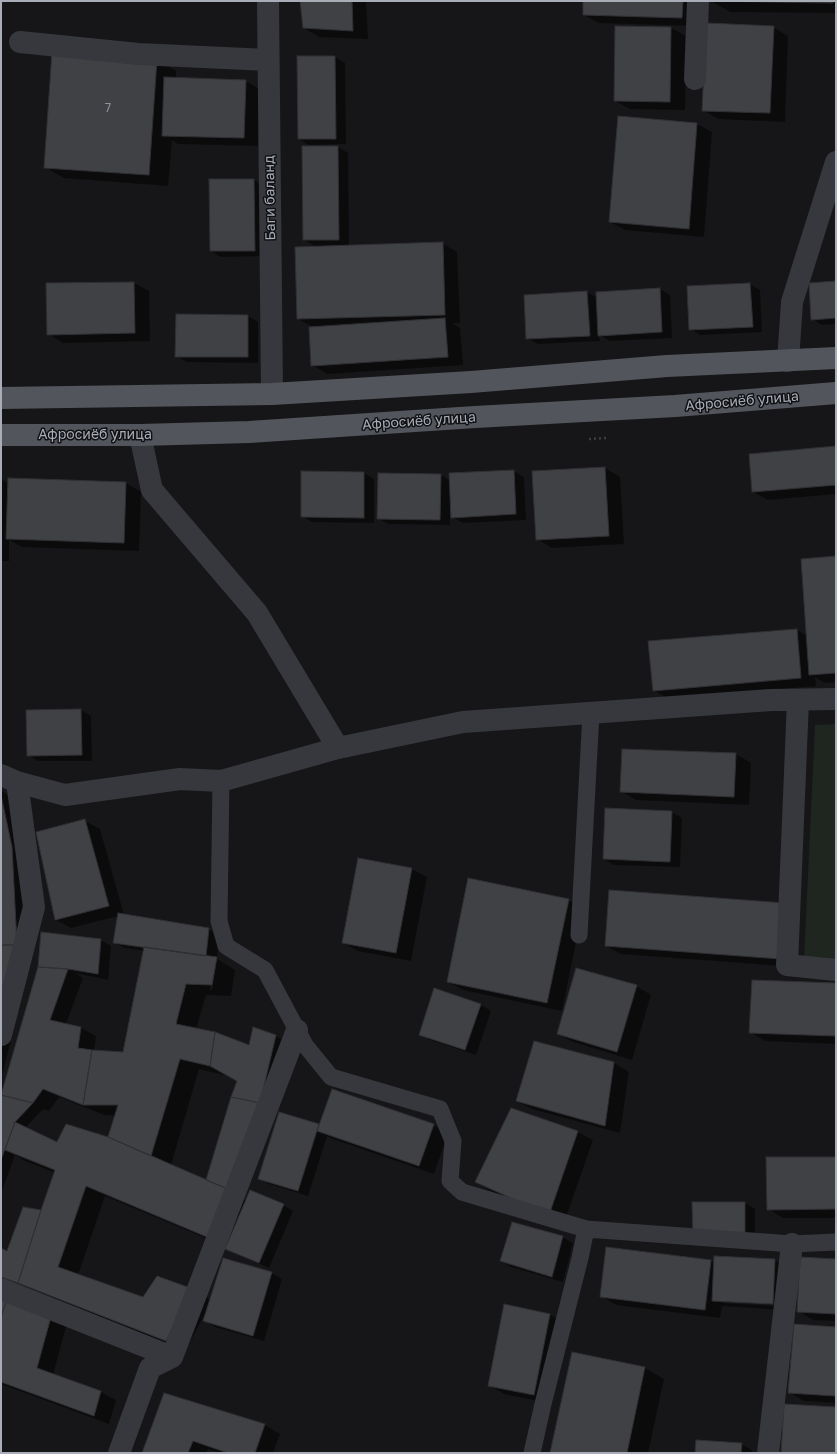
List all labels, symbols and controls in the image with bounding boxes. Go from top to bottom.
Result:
house number: 7 [105,101,111,115]
street label: Баги баланд [261,155,279,241]
street label: Афросиёб улица [685,388,799,414]
street label: Афросиёб улица [362,409,476,433]
street label: Афросиёб улица [38,427,152,443]

